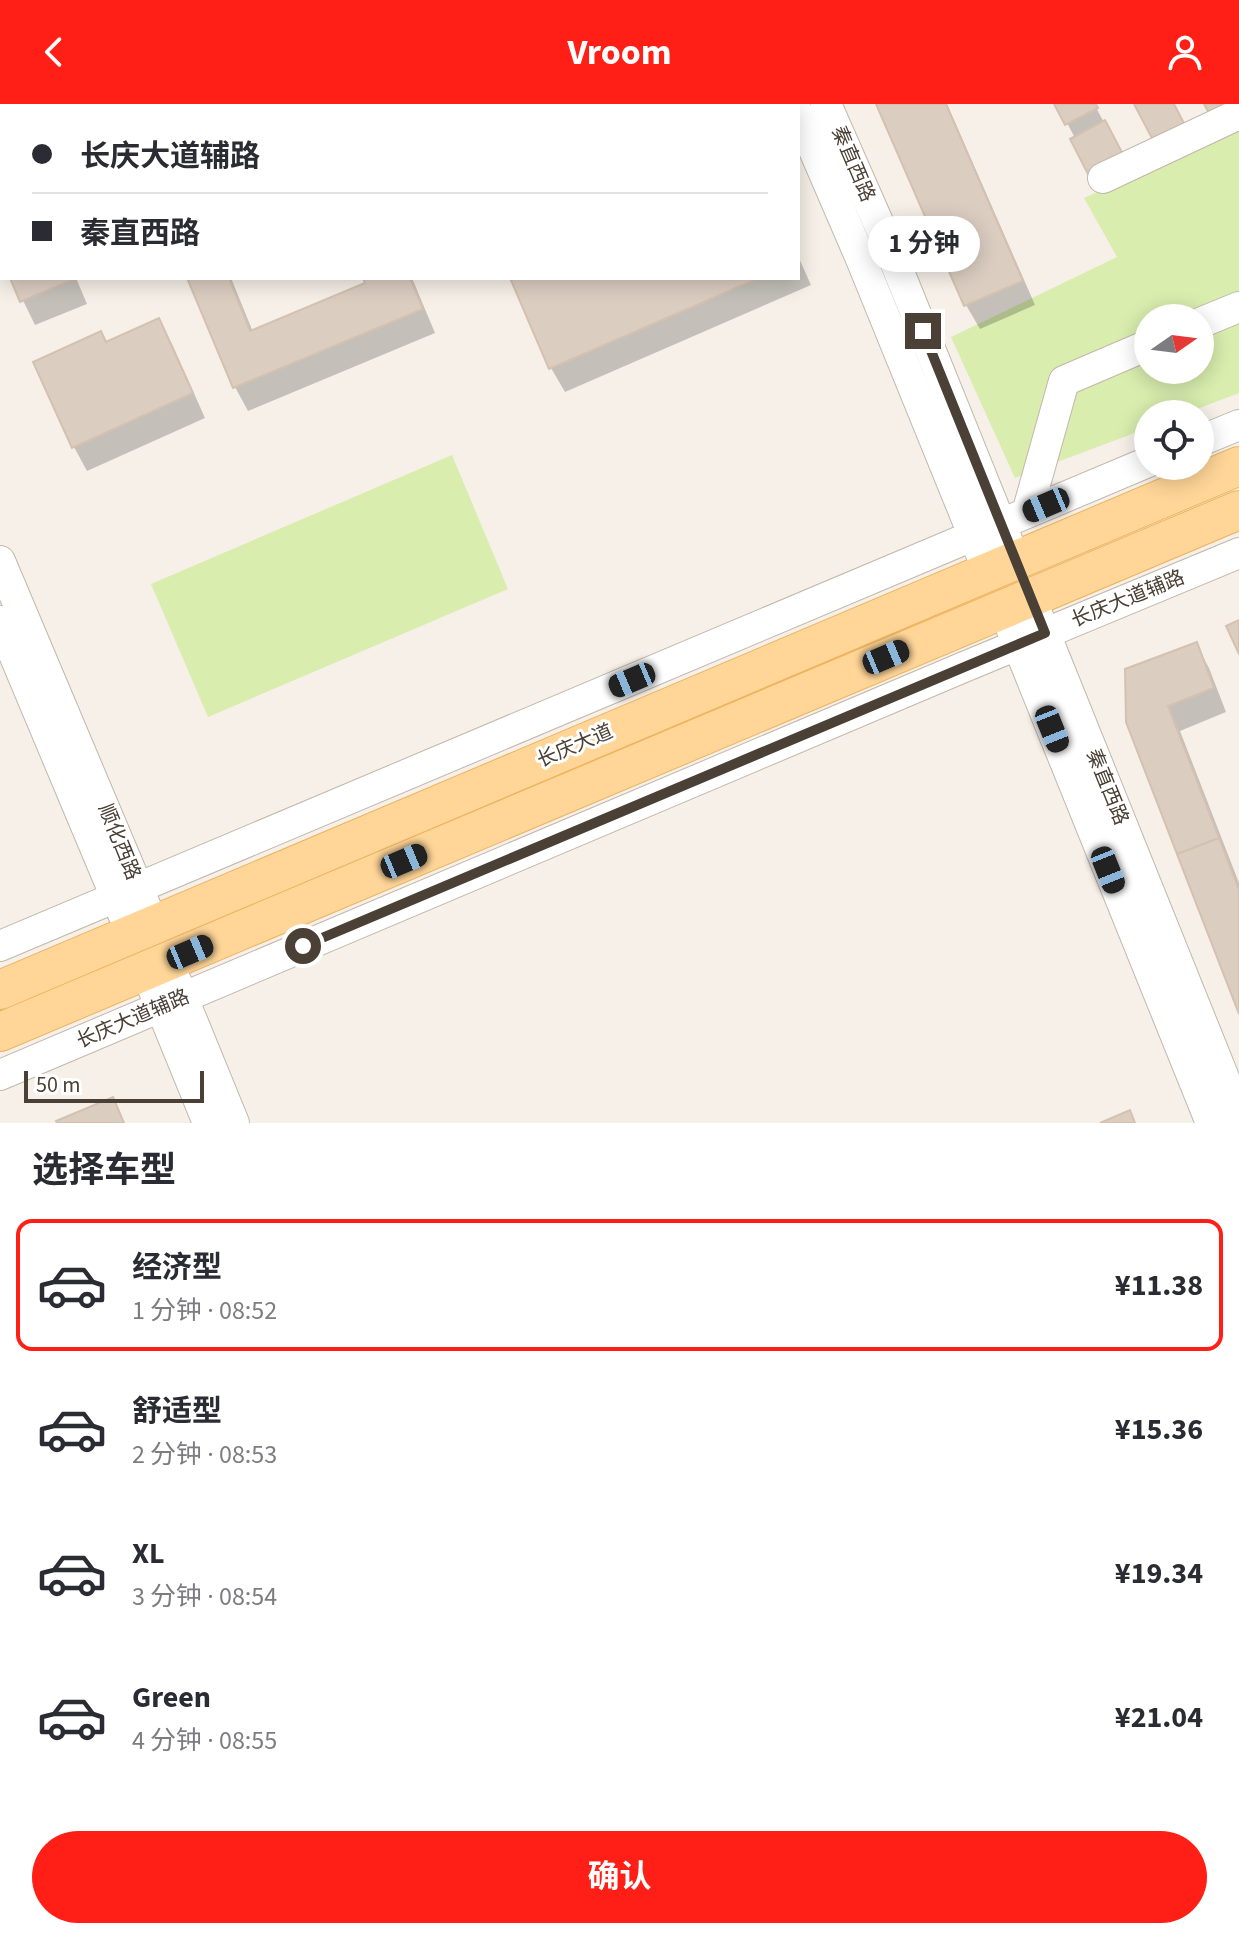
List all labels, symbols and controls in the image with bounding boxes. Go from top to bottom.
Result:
text: Vroom [567,27,672,78]
icon: back [32,30,76,74]
icon: person [1163,30,1207,74]
street label: 秦直西路 [824,122,882,206]
text: 长庆大道辅路 [80,135,260,178]
text: 秦直西路 [80,212,200,255]
callout: 1 分钟 [867,215,979,271]
text: 1 分钟 [889,225,959,262]
north arrow [1134,304,1214,384]
map controls [1134,304,1214,480]
route end [905,313,941,349]
button: locate [1134,400,1214,480]
car [1019,485,1073,525]
street label: 长庆大道辅路 [1067,564,1189,634]
car [859,637,913,677]
car [605,660,659,700]
car [1032,702,1072,756]
street label: 长庆大道 [533,717,617,775]
street label: 秦直西路 [1079,745,1135,829]
street label: 顺化西路 [91,800,147,884]
car [377,841,431,881]
car [1088,843,1128,897]
route start [285,928,321,964]
car [163,932,217,972]
street label: 长庆大道辅路 [72,983,194,1055]
scale bar [24,1067,204,1103]
text: 50 m [36,1069,81,1101]
text: 选择车型 [32,1145,176,1196]
text: 经济型 [132,1246,222,1289]
icon: car [36,1249,108,1321]
text: ¥11.38 [1115,1264,1203,1307]
text: 1 分钟 · 08:52 [132,1292,277,1329]
text: 舒适型 [132,1390,222,1433]
icon: car [36,1393,108,1465]
text: ¥15.36 [1115,1408,1203,1451]
text: 2 分钟 · 08:53 [132,1436,277,1473]
text: XL [132,1532,165,1575]
icon: car [36,1537,108,1609]
text: ¥19.34 [1115,1552,1203,1595]
text: 3 分钟 · 08:54 [132,1578,277,1615]
text: Green [132,1676,211,1719]
icon: car [36,1681,108,1753]
text: ¥21.04 [1115,1696,1203,1739]
text: 4 分钟 · 08:55 [132,1722,277,1759]
button: 确认 [32,1831,1207,1923]

